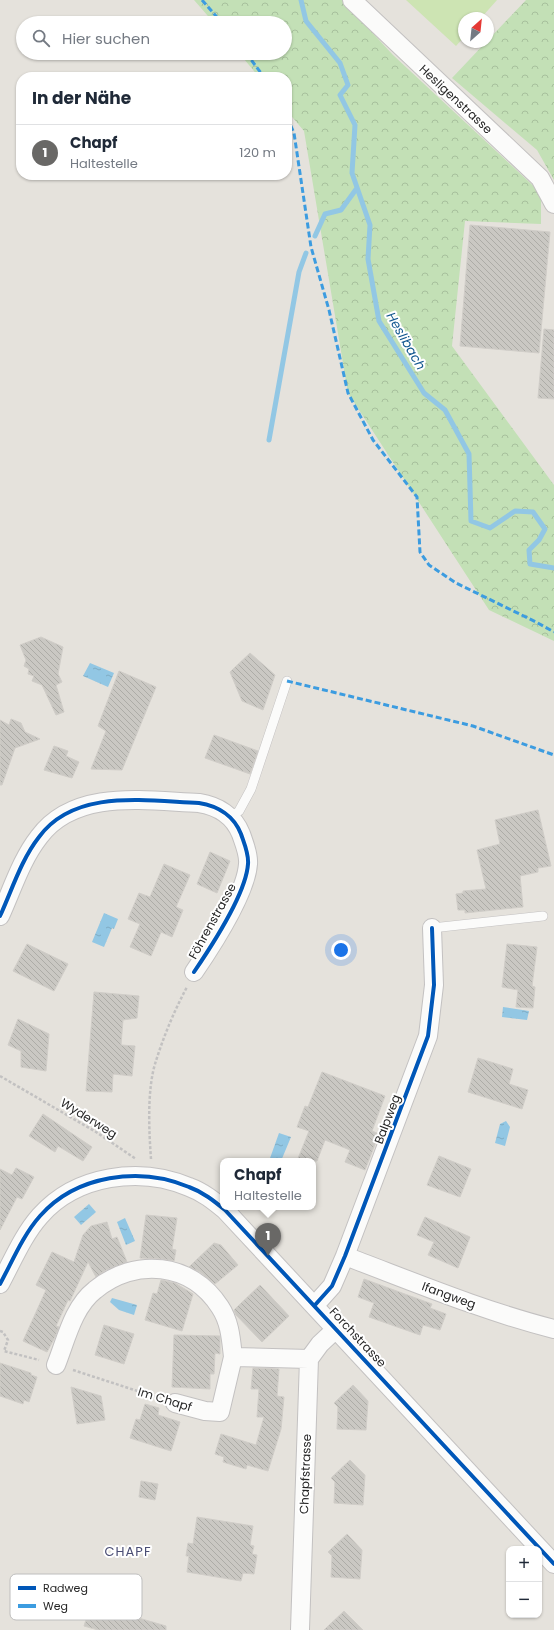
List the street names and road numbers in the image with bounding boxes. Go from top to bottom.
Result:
street label: Hesligenstrasse [416,61,496,137]
street label: Föhrenstrasse [184,880,240,962]
street label: Balpweg [370,1092,404,1146]
street label: Wyderweg [57,1094,121,1142]
street label: Ifangweg [420,1277,478,1313]
street label: Forchstrasse [326,1303,390,1371]
street label: Im Chapf [136,1383,194,1415]
street label: Chapfstrasse [295,1434,315,1514]

